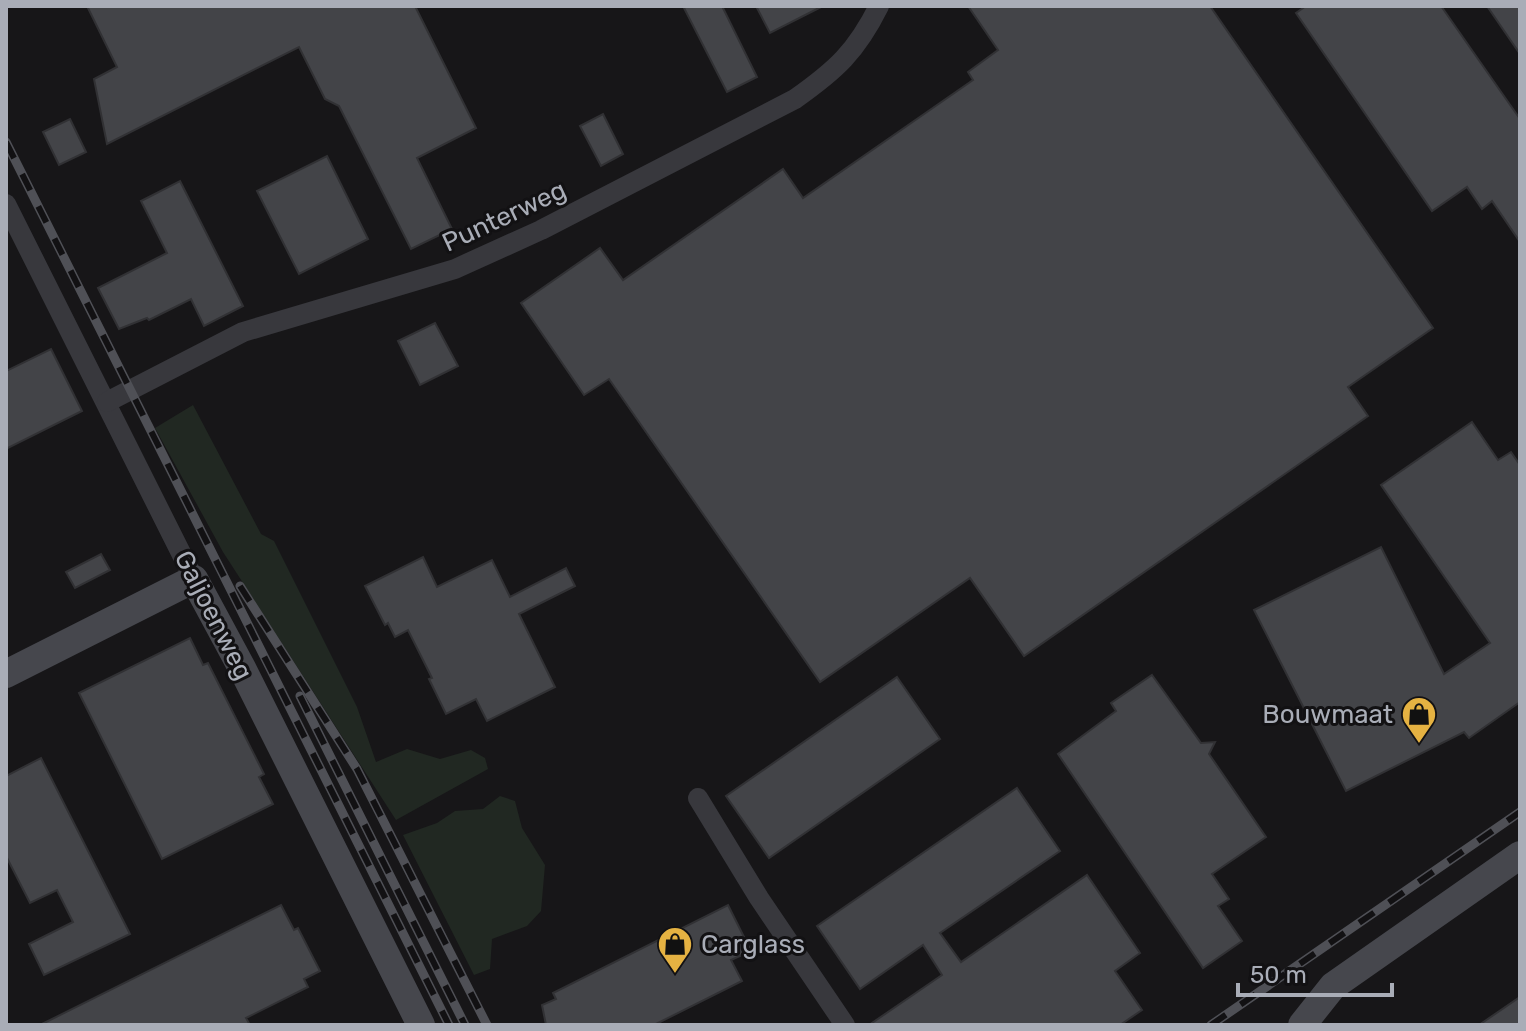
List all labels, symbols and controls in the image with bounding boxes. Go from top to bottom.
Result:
street label: Punterweg [437,174,571,259]
street label: Galjoenweg [168,546,259,685]
shop icon: Bouwmaat [1400,695,1438,745]
place label: Bouwmaat [1262,699,1393,730]
shop icon: Carglass [656,925,694,975]
place label: Carglass [701,929,805,960]
scale bar [1238,947,1392,997]
text: 50 m [1250,961,1307,989]

